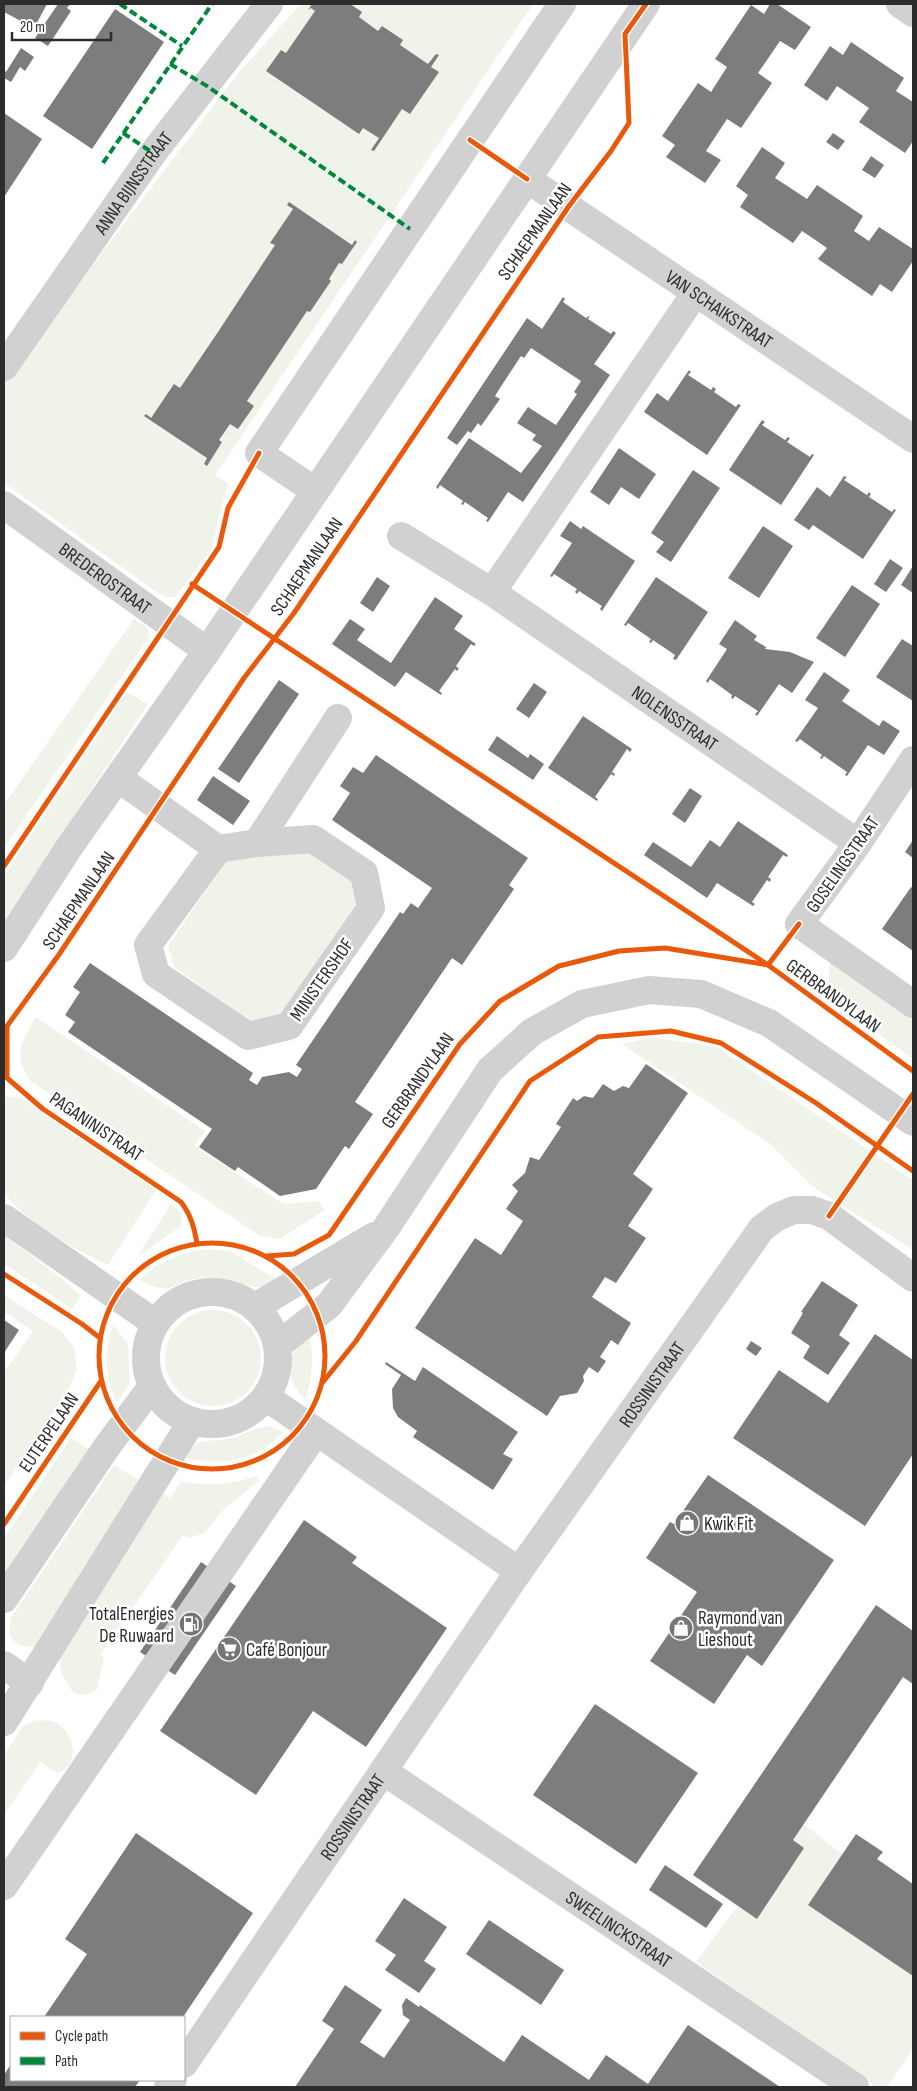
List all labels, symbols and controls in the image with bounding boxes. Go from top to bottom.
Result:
scale bar [12,10,111,42]
text: 20 m [20,18,45,37]
street label: ANNA BIJNSSTRAAT [89,127,178,240]
street label: SCHAEPMANLAAN [493,179,577,285]
street label: VAN SCHAIKSTRAAT [661,266,777,354]
street label: SCHAEPMANLAAN [266,513,349,620]
street label: BREDEROSTRAAT [54,538,155,620]
street label: NOLENSSTRAAT [627,681,722,757]
street label: GOSELINGSTRAAT [802,812,885,918]
street label: SCHAEPMANLAAN [38,847,121,954]
street label: MINISTERSHOF [285,934,359,1026]
street label: GERBRANDYLAAN [781,954,885,1038]
street label: GERBRANDYLAAN [377,1029,460,1133]
street label: PAGANINISTRAAT [45,1087,148,1167]
street label: ROSSINISTRAAT [615,1338,691,1432]
street label: EUTERPELAAN [14,1389,84,1477]
shop icon: Kwik Fit [674,1510,700,1536]
place label: Kwik Fit [704,1513,754,1536]
place label: TotalEnergies De Ruwaard [89,1603,174,1648]
place label: Raymond van Lieshout [698,1607,783,1652]
fuel station icon: TotalEnergies De Ruwaard [178,1611,204,1637]
shop icon: Raymond van Lieshout [668,1615,694,1641]
supermarket icon: Café Bonjour [216,1636,242,1662]
place label: Café Bonjour [246,1639,328,1662]
street label: ROSSINISTRAAT [316,1770,391,1865]
street label: SWEELINCKSTRAAT [561,1887,676,1974]
legend [10,2016,185,2081]
text: Cycle path [55,2027,108,2046]
text: Path [55,2052,78,2071]

